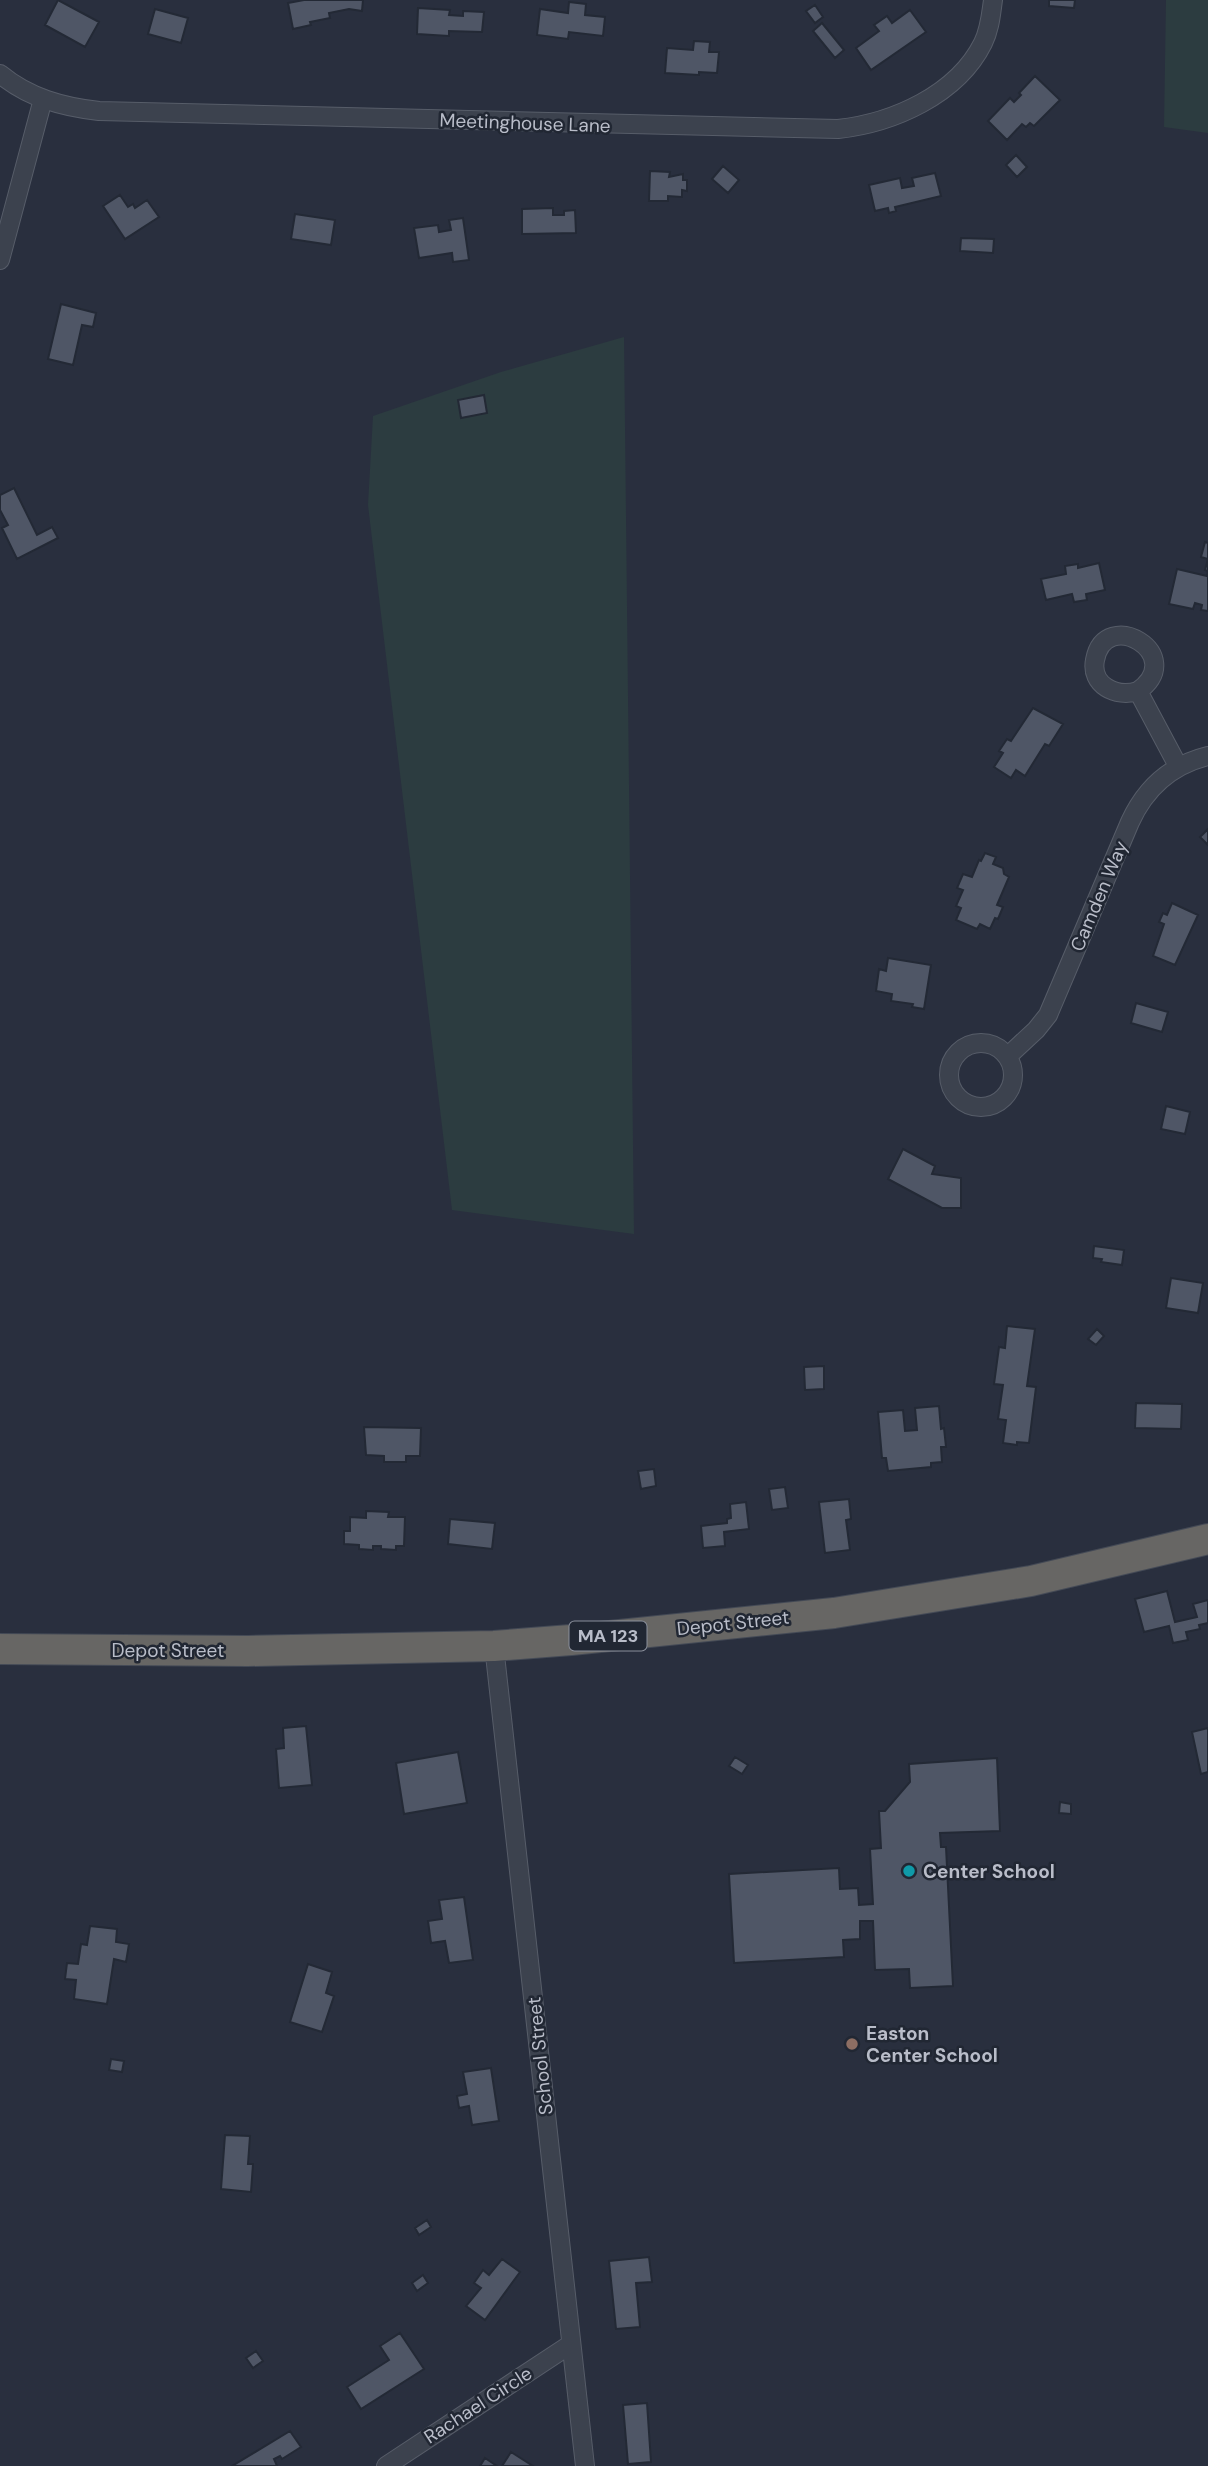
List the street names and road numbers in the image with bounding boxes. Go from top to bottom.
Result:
street label: Meetinghouse Lane [439,108,611,138]
street label: Camden Way [1065,837,1134,955]
street label: Depot Street [676,1605,790,1641]
road number: MA 123 [570,1622,646,1651]
street label: Depot Street [112,1638,225,1663]
street label: School Street [521,1996,559,2116]
street label: Rachael Circle [419,2361,537,2449]

